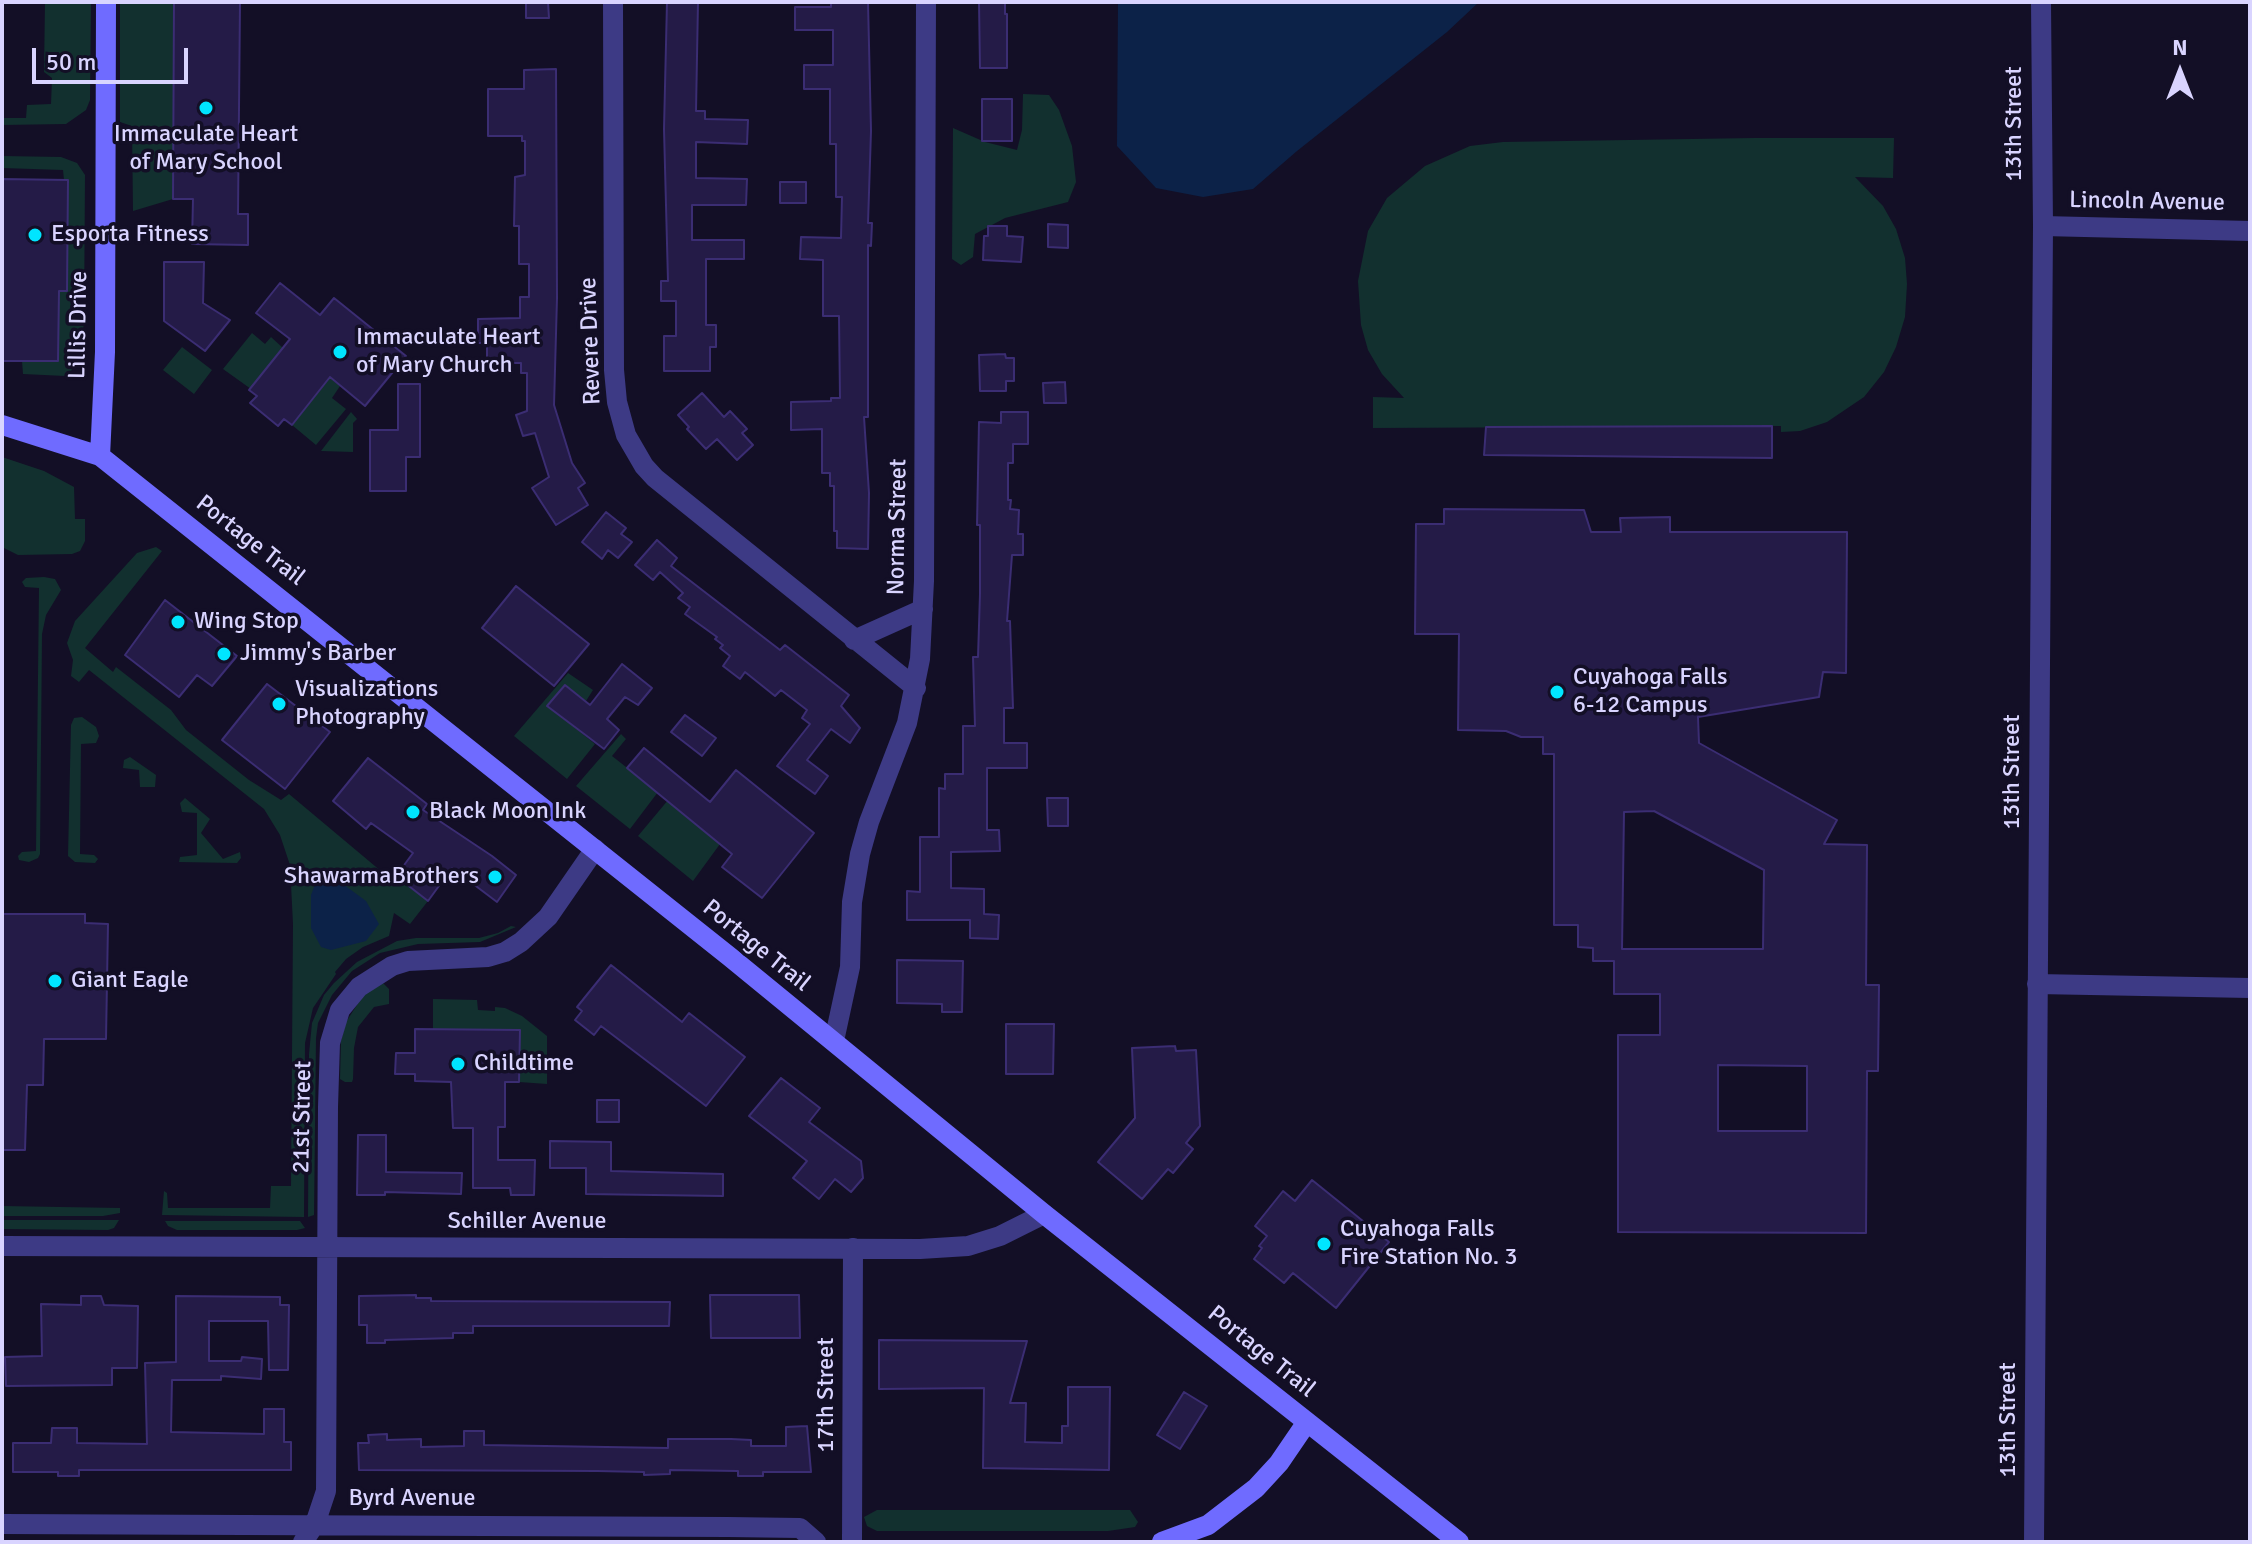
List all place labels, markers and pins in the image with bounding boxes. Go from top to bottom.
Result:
marker: Immaculate Heart of Mary School [197,99,215,117]
place label: Immaculate Heart of Mary School [114,121,298,177]
place label: Esporta Fitness [51,221,209,249]
marker: Esporta Fitness [26,226,44,244]
place label: Immaculate Heart of Mary Church [356,324,540,380]
marker: Immaculate Heart of Mary Church [331,343,349,361]
place label: Wing Stop [194,608,299,636]
marker: Wing Stop [169,613,187,631]
place label: Jimmy's Barber [240,640,396,668]
marker: Jimmy's Barber [215,645,233,663]
place label: Cuyahoga Falls 6-12 Campus [1573,664,1727,720]
place label: Visualizations Photography [295,676,438,732]
marker: Cuyahoga Falls 6-12 Campus [1548,683,1566,701]
marker: Visualizations Photography [270,695,288,713]
place label: Black Moon Ink [429,798,586,826]
marker: Black Moon Ink [404,803,422,821]
place label: ShawarmaBrothers [284,863,479,891]
marker: ShawarmaBrothers [486,868,504,886]
place label: Giant Eagle [71,967,189,995]
marker: Giant Eagle [46,972,64,990]
place label: Childtime [474,1050,574,1078]
marker: Childtime [449,1055,467,1073]
place label: Cuyahoga Falls Fire Station No. 3 [1340,1216,1517,1272]
marker: Cuyahoga Falls Fire Station No. 3 [1315,1235,1333,1253]

